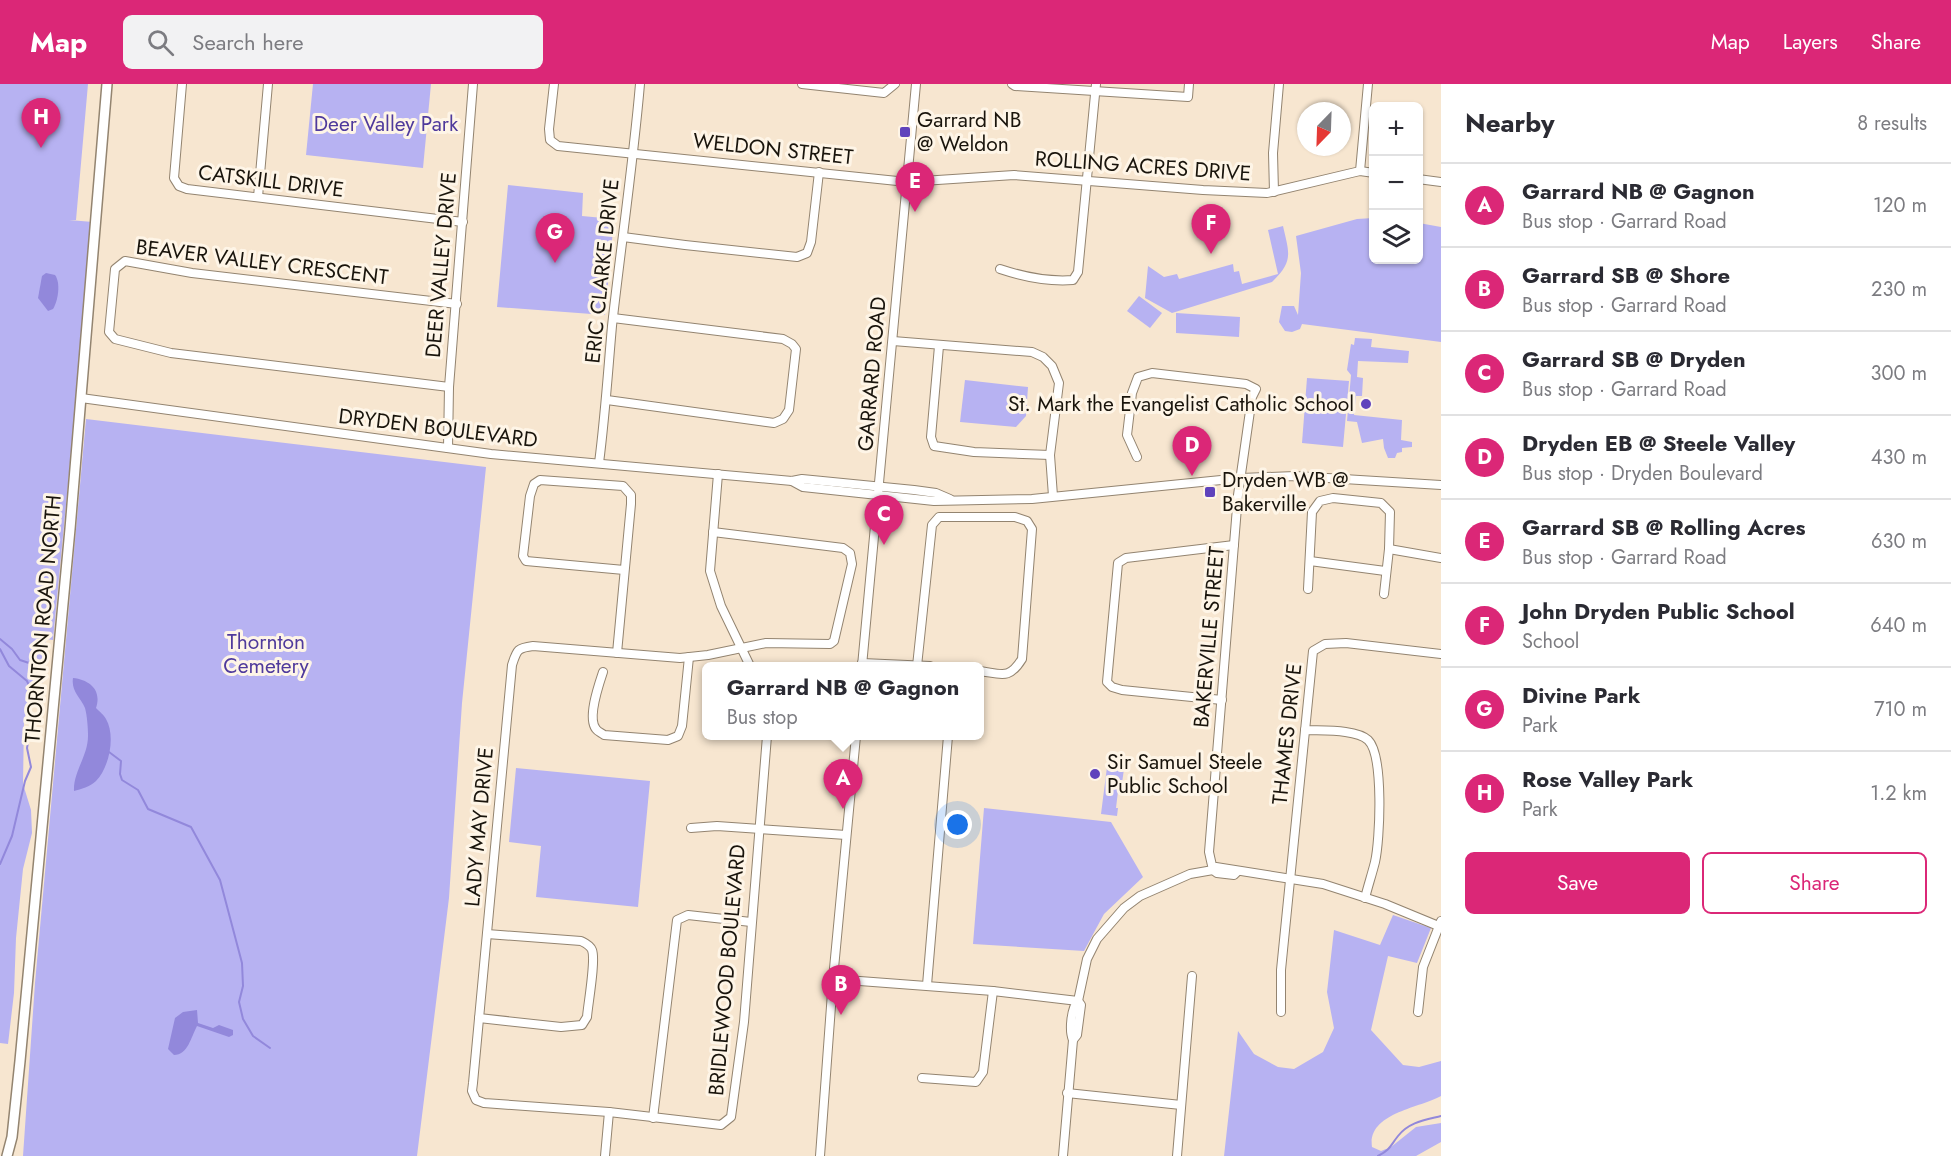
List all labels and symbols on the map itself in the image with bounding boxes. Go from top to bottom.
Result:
pin: H [22,98,60,148]
north arrow [1297,102,1351,156]
place label: Garrard NB @ Weldon [917,105,1021,159]
park label: Deer Valley Park [314,109,459,139]
marker: Garrard NB @ Weldon [898,125,912,139]
street label: WELDON STREET [691,126,855,172]
street label: ROLLING ACRES DRIVE [1034,143,1252,189]
street label: CATSKILL DRIVE [196,157,346,205]
pin: E [896,162,934,212]
street label: DEER VALLEY DRIVE [418,171,464,359]
street label: ERIC CLARKE DRIVE [577,177,627,365]
pin: F [1192,204,1230,254]
pin: G [536,214,574,263]
street label: BEAVER VALLEY CRESCENT [134,232,390,292]
street label: GARRARD ROAD [850,295,894,453]
place label: St. Mark the Evangelist Catholic School [1008,389,1354,419]
marker: St. Mark the Evangelist Catholic School [1359,397,1373,411]
street label: DRYDEN BOULEVARD [337,401,539,455]
pin: D [1172,426,1212,476]
place label: Dryden WB @ Bakerville [1222,465,1348,519]
marker: Dryden WB @ Bakerville [1203,485,1217,499]
street label: THORNTON ROAD NORTH [17,494,69,744]
pin: C [864,496,904,545]
street label: BAKERVILLE STREET [1186,545,1232,729]
park label: Thornton Cemetery [223,627,309,681]
street label: THAMES DRIVE [1265,662,1309,806]
street label: LADY MAY DRIVE [457,746,501,908]
place label: Sir Samuel Steele Public School [1107,747,1262,801]
pin: A [824,760,862,809]
marker: Sir Samuel Steele Public School [1088,767,1102,781]
your location [943,810,972,839]
street label: BRIDLEWOOD BOULEVARD [701,843,753,1097]
pin: B [822,966,860,1015]

